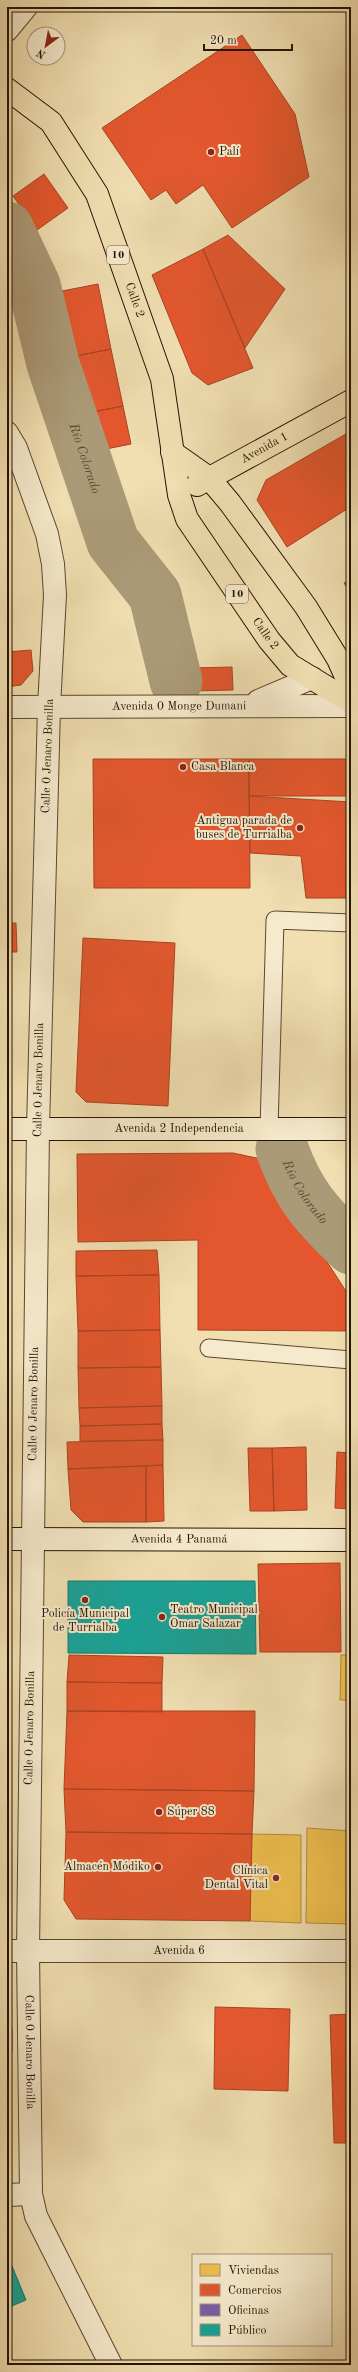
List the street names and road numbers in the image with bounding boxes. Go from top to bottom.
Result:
road number: 10 [107,246,129,264]
street label: Calle 2 [123,281,146,319]
street label: Avenida 1 [239,430,290,466]
road number: 10 [226,585,248,603]
street label: Calle 2 [250,616,281,652]
street label: Calle 0 Jenaro Bonilla [40,698,56,814]
street label: Avenida 0 Monge Dumani [112,700,246,713]
street label: Calle 0 Jenaro Bonilla [32,1023,46,1137]
street label: Avenida 2 Independencia [114,1123,244,1135]
street label: Calle 0 Jenaro Bonilla [27,1347,41,1461]
street label: Avenida 4 Panamá [131,1533,228,1546]
street label: Calle 0 Jenaro Bonilla [23,1671,37,1785]
street label: Avenida 6 [153,1945,205,1957]
street label: Calle 0 Jenaro Bonilla [23,1995,36,2110]

